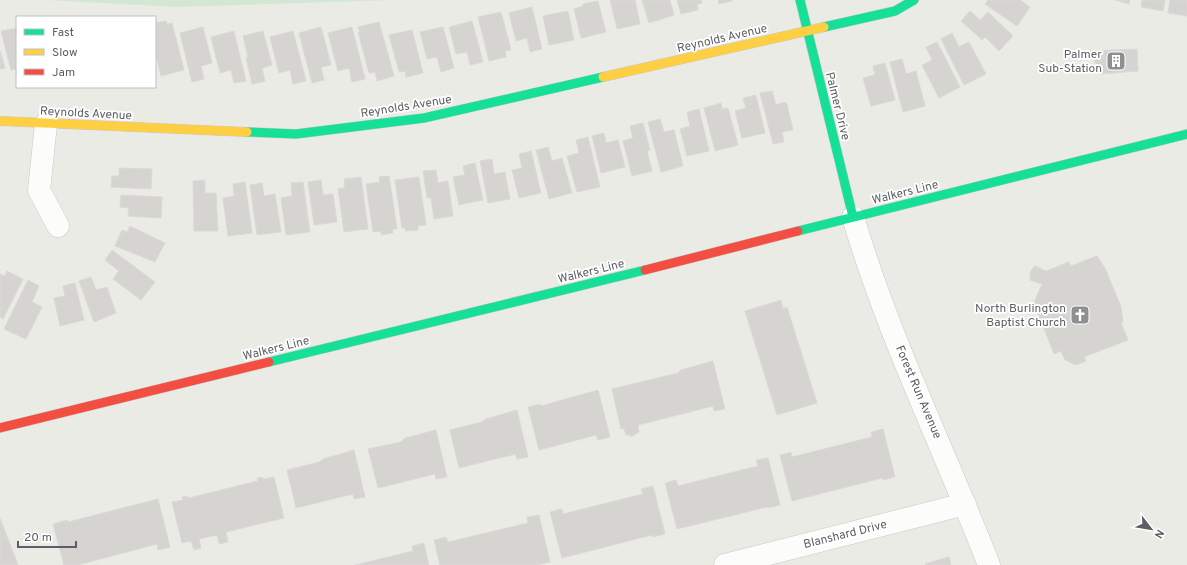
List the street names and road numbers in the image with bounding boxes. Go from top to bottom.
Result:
street label: Reynolds Avenue [676,21,769,57]
street label: Palmer Drive [821,71,853,142]
street label: Reynolds Avenue [359,92,453,122]
street label: Reynolds Avenue [40,104,132,124]
street label: Walkers Line [870,177,940,209]
street label: Walkers Line [556,256,626,288]
street label: Walkers Line [241,333,311,365]
street label: Forest Run Avenue [891,343,945,441]
street label: Blanshard Drive [802,517,889,553]

